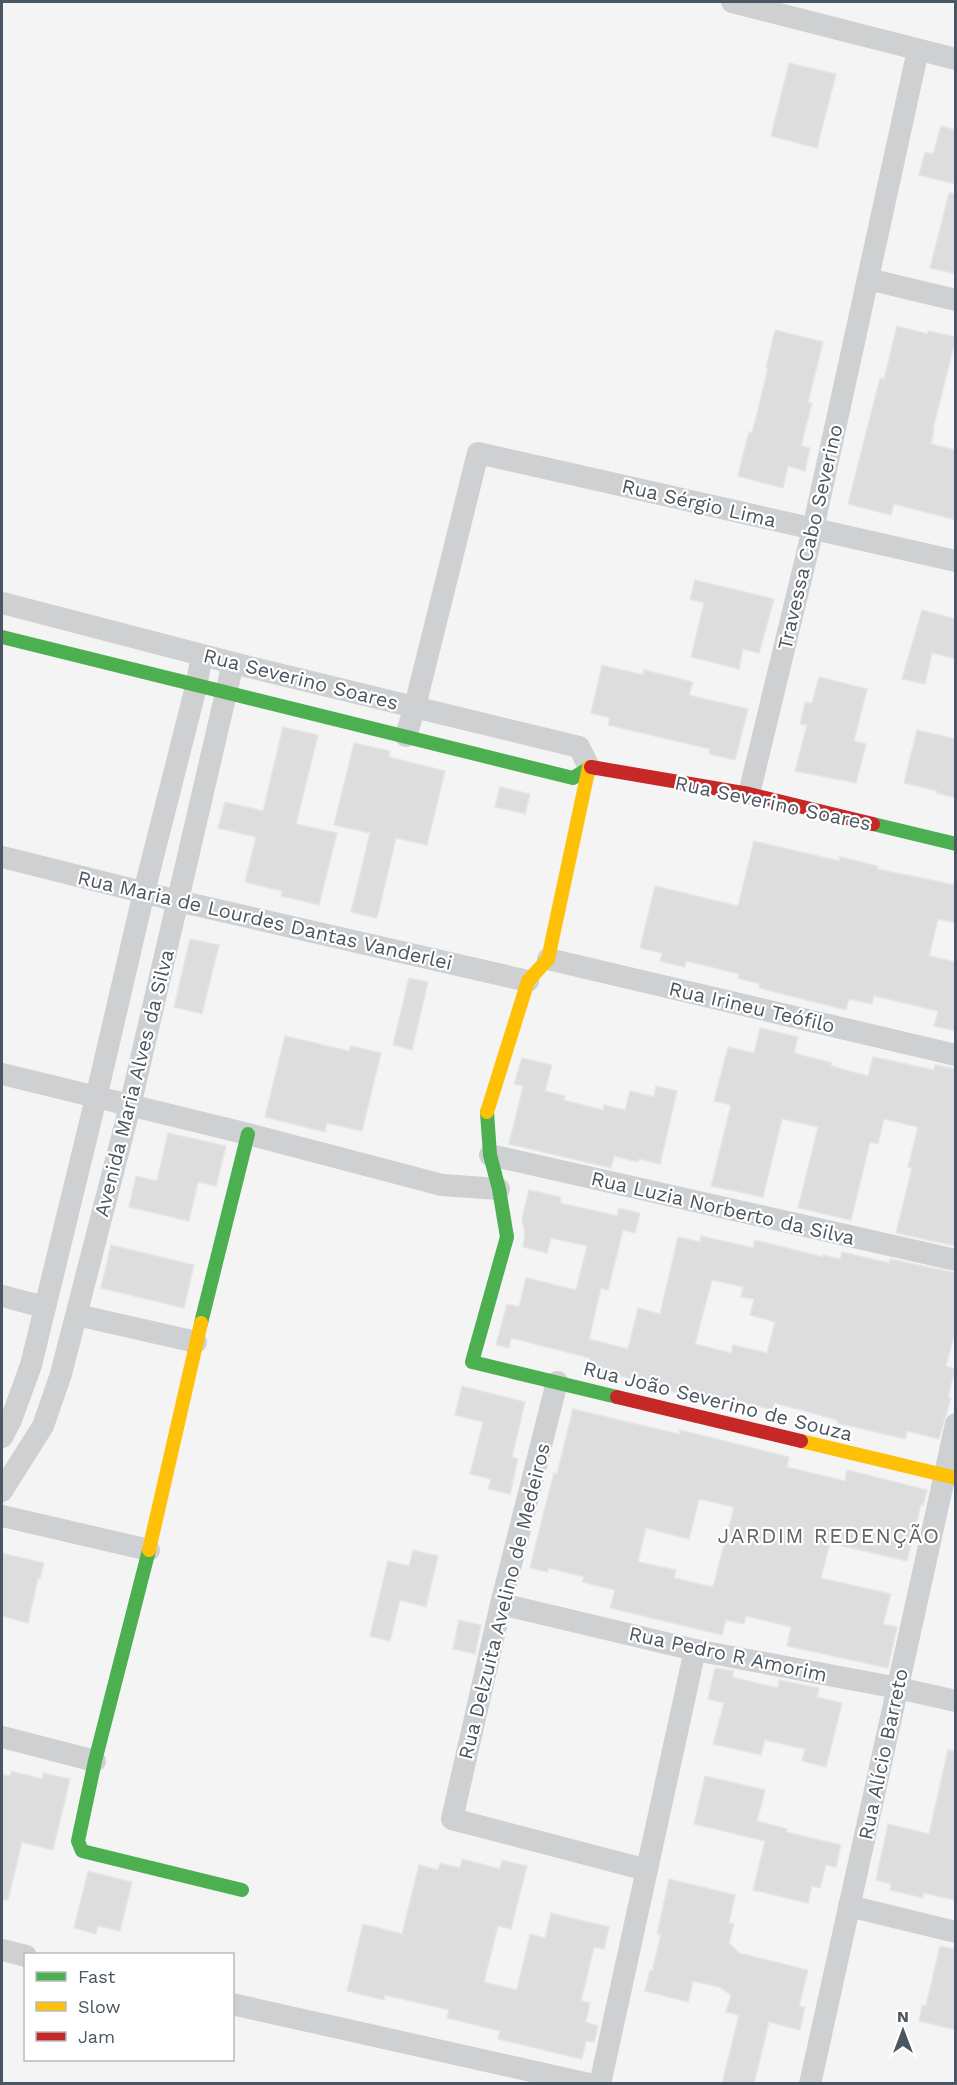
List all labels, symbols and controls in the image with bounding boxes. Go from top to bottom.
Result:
street label: Travessa Cabo Severino [772,422,848,652]
street label: Rua Sérgio Lima [620,474,778,532]
street label: Rua Severino Soares [201,643,401,715]
street label: Rua Severino Soares [673,770,873,836]
street label: Rua Maria de Lourdes Dantas Vanderlei [75,865,455,975]
street label: Avenida Maria Alves da Silva [89,947,179,1219]
street label: Rua Irineu Teófilo [667,976,837,1038]
street label: Rua Luzia Norberto da Silva [589,1166,857,1250]
street label: Rua João Severino de Souza [581,1356,855,1446]
street label: Rua Delzuita Avelino de Medeiros [453,1440,555,1762]
district label: JARDIM REDENÇÃO [717,1523,941,1548]
street label: Rua Pedro R Amorim [627,1621,829,1687]
street label: Rua Alício Barreto [853,1666,913,1842]
legend [24,1953,234,2061]
text: Fast [78,1966,116,1987]
text: Slow [78,1996,121,2017]
north arrow [873,2001,933,2061]
text: N [897,2007,909,2026]
text: Jam [78,2026,115,2047]

